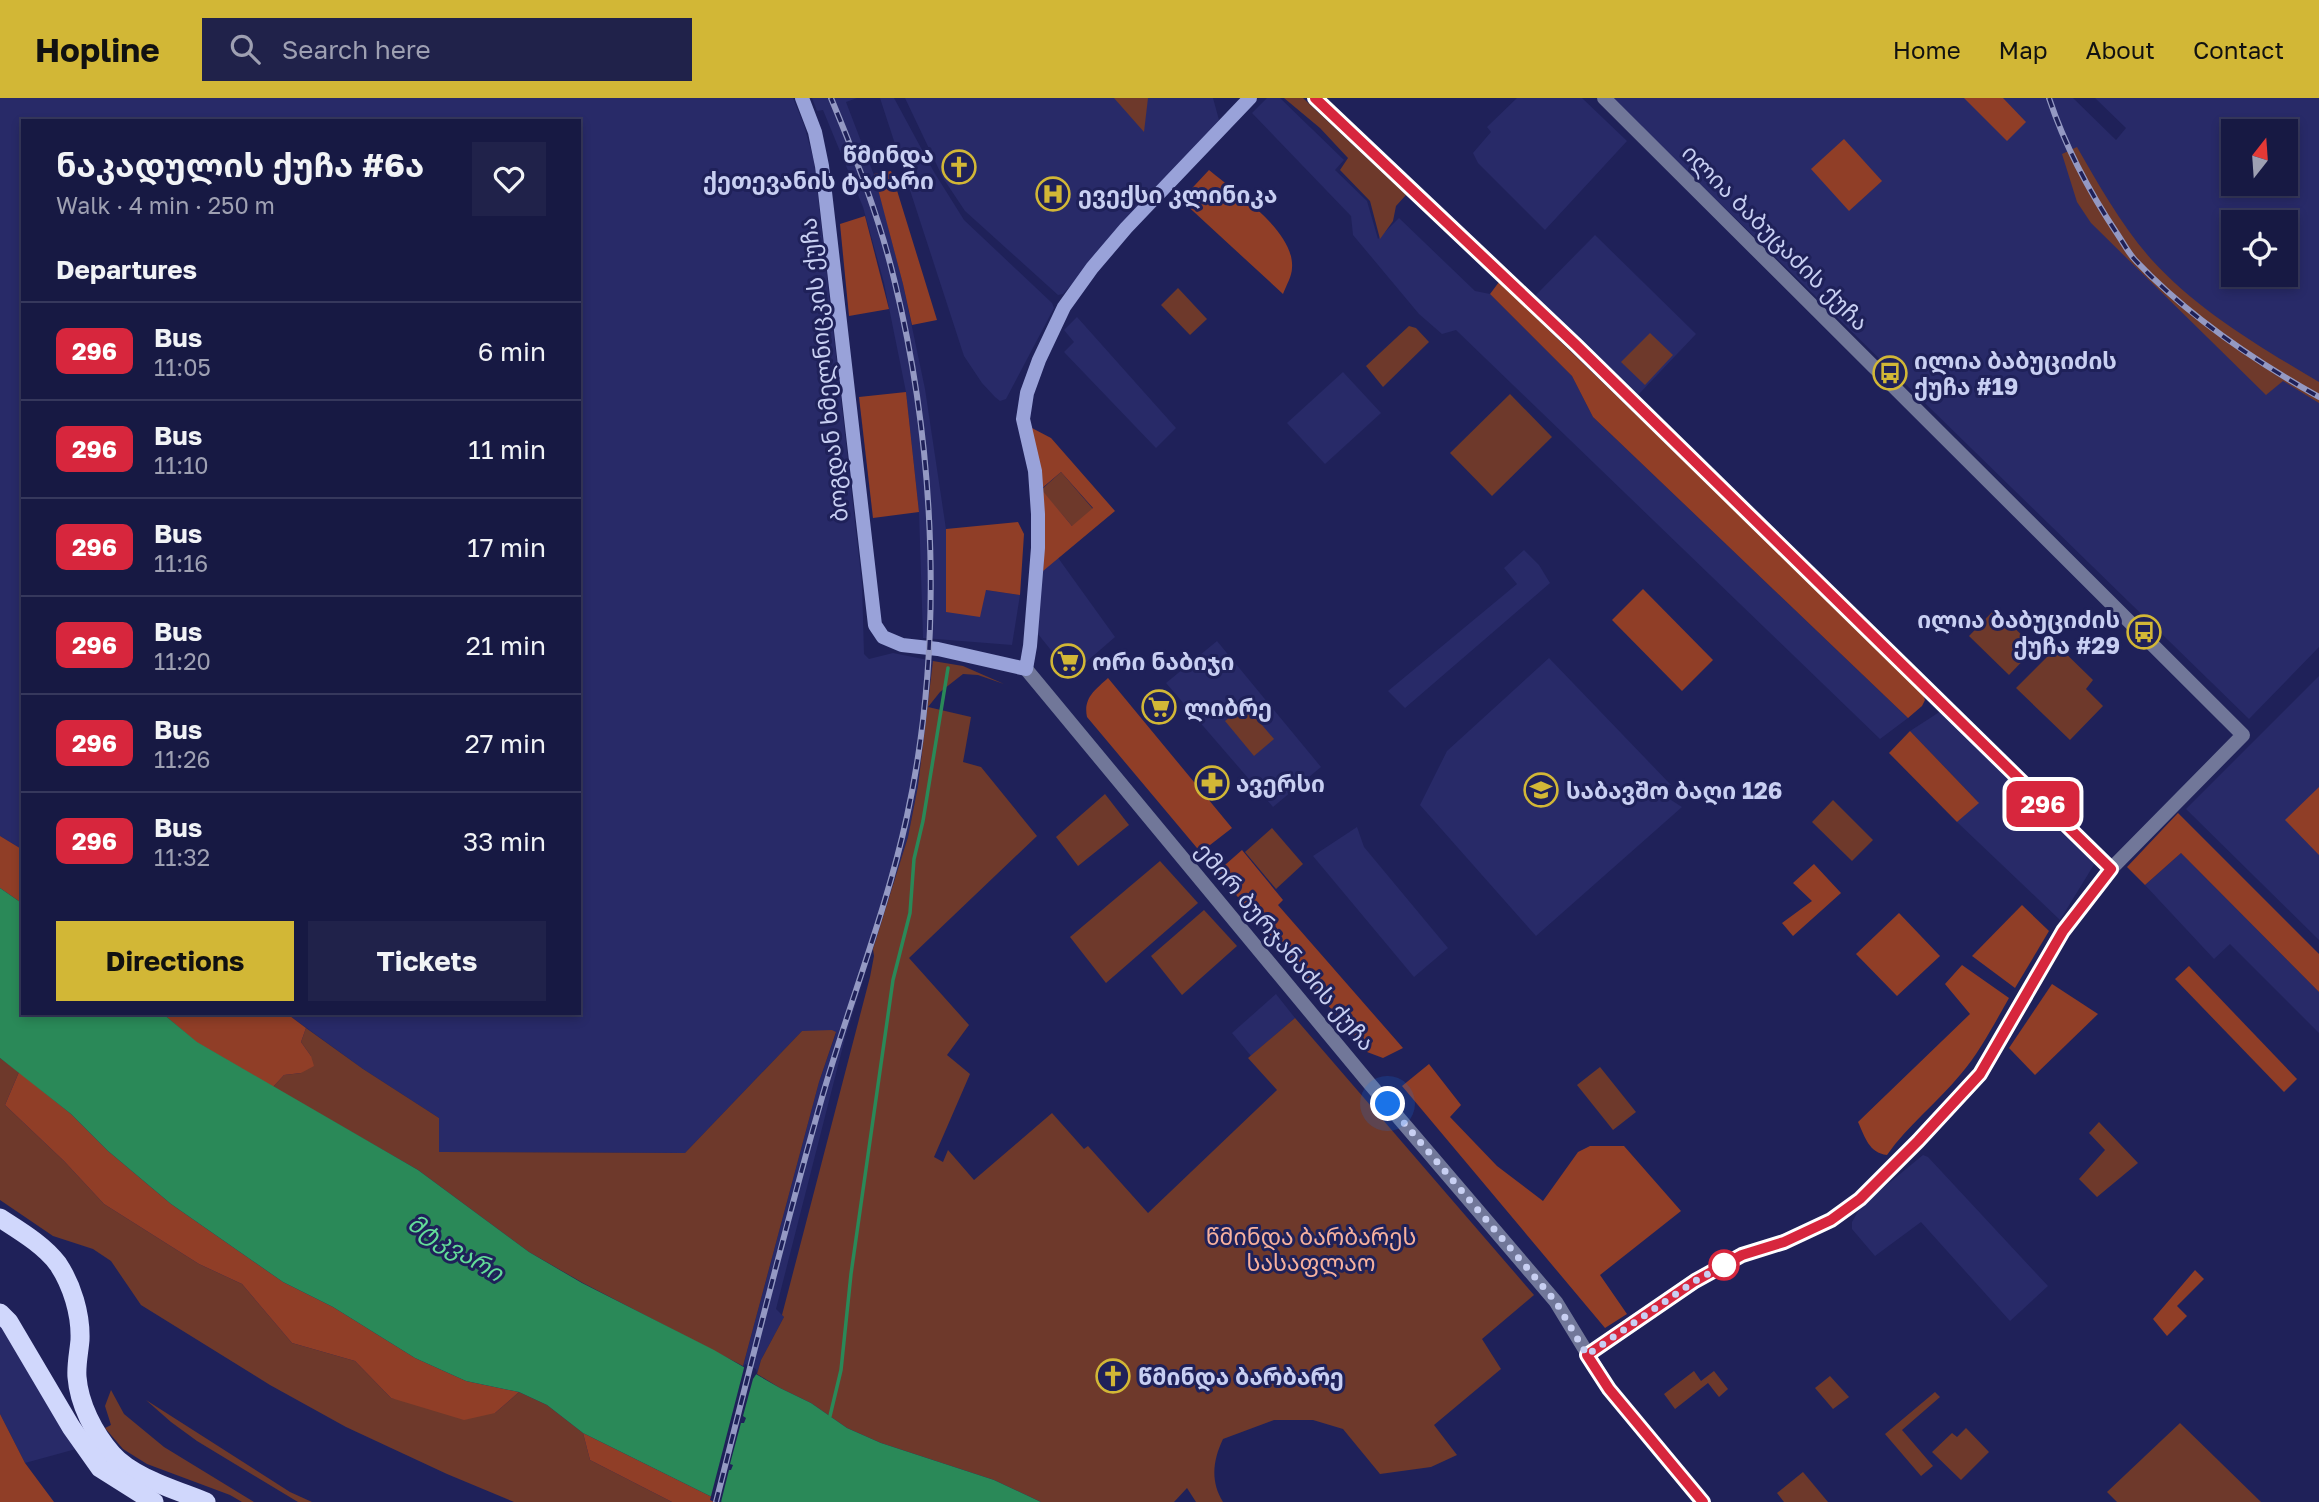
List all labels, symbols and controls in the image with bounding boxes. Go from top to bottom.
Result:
search box [202,18,692,81]
text: Hopline [35,30,160,69]
icon: search [226,30,264,68]
text: Search here [282,34,431,65]
text: Home [1893,35,1961,64]
text: Map [1999,35,2048,64]
text: About [2086,35,2155,64]
text: Contact [2193,35,2284,64]
north arrow [2221,119,2298,196]
map controls [2221,119,2298,287]
street label: ილია ბაბუცაძის ქუჩა [1676,138,1875,337]
place label: წმინდა ქეთევანის ტაძარი [703,140,934,195]
button: heart [472,142,546,216]
text: ნაკადულის ქუჩა #6ა [56,145,424,184]
church icon: წმინდა ქეთევანის ტაძარი [940,148,978,186]
hospital icon: ევექსი კლინიკა [1034,175,1072,213]
place label: ევექსი კლინიკა [1078,180,1277,209]
text: Walk · 4 min · 250 m [56,191,275,219]
button: locate [2221,210,2298,287]
street label: ბოგდან ხმელნიცკის ქუჩა [793,216,854,523]
text: Departures [56,254,197,285]
text: Bus [154,322,202,353]
text: 296 [72,336,117,365]
text: 6 min [478,336,546,367]
place label: ილია ბაბუციძის ქუჩა #19 [1914,346,2117,401]
text: 11:05 [154,353,211,381]
bus stop icon: ილია ბაბუციძის ქუჩა #19 [1871,354,1909,392]
text: Bus [154,420,202,451]
text: 296 [72,434,117,463]
text: 11 min [468,434,546,465]
text: 11:10 [154,451,209,479]
text: Bus [154,518,202,549]
text: 296 [72,532,117,561]
text: 17 min [467,532,546,563]
text: 11:16 [154,549,208,577]
place label: ილია ბაბუციძის ქუჩა #29 [1917,605,2120,660]
bus stop icon: ილია ბაბუციძის ქუჩა #29 [2125,613,2163,651]
text: Bus [154,616,202,647]
text: 296 [72,630,117,659]
text: 21 min [466,630,546,661]
supermarket icon: ორი ნაბიჯი [1049,642,1087,680]
text: 11:20 [154,647,211,675]
place label: ორი ნაბიჯი [1092,647,1234,676]
supermarket icon: ლიბრე [1140,688,1178,726]
place label: ლიბრე [1184,693,1272,722]
text: Bus [154,714,202,745]
text: 296 [72,728,117,757]
text: 27 min [465,728,546,759]
text: 11:26 [154,745,210,773]
pharmacy icon: ავერსი [1193,764,1231,802]
place label: ავერსი [1236,769,1325,798]
school or university icon: საბავშო ბაღი 126 [1522,771,1560,809]
place label: საბავშო ბაღი 126 [1566,776,1782,805]
line badge: 296 [2003,781,2083,827]
text: 296 [2020,789,2066,818]
text: Bus [154,812,202,843]
text: 296 [72,826,117,855]
text: 33 min [463,826,546,857]
street label: ემირ ბურჯანაძის ქუჩა [1190,836,1381,1057]
text: 11:32 [154,843,210,871]
button: Directions [56,921,294,1001]
button: Tickets [308,921,546,1001]
your location [1370,1086,1405,1121]
water label: მტკვარი [403,1207,510,1288]
park label: წმინდა ბარბარეს სასაფლაო [1206,1222,1416,1277]
unlabelled marker [1709,1250,1739,1280]
church icon: წმინდა ბარბარე [1094,1357,1132,1395]
place label: წმინდა ბარბარე [1138,1362,1344,1392]

